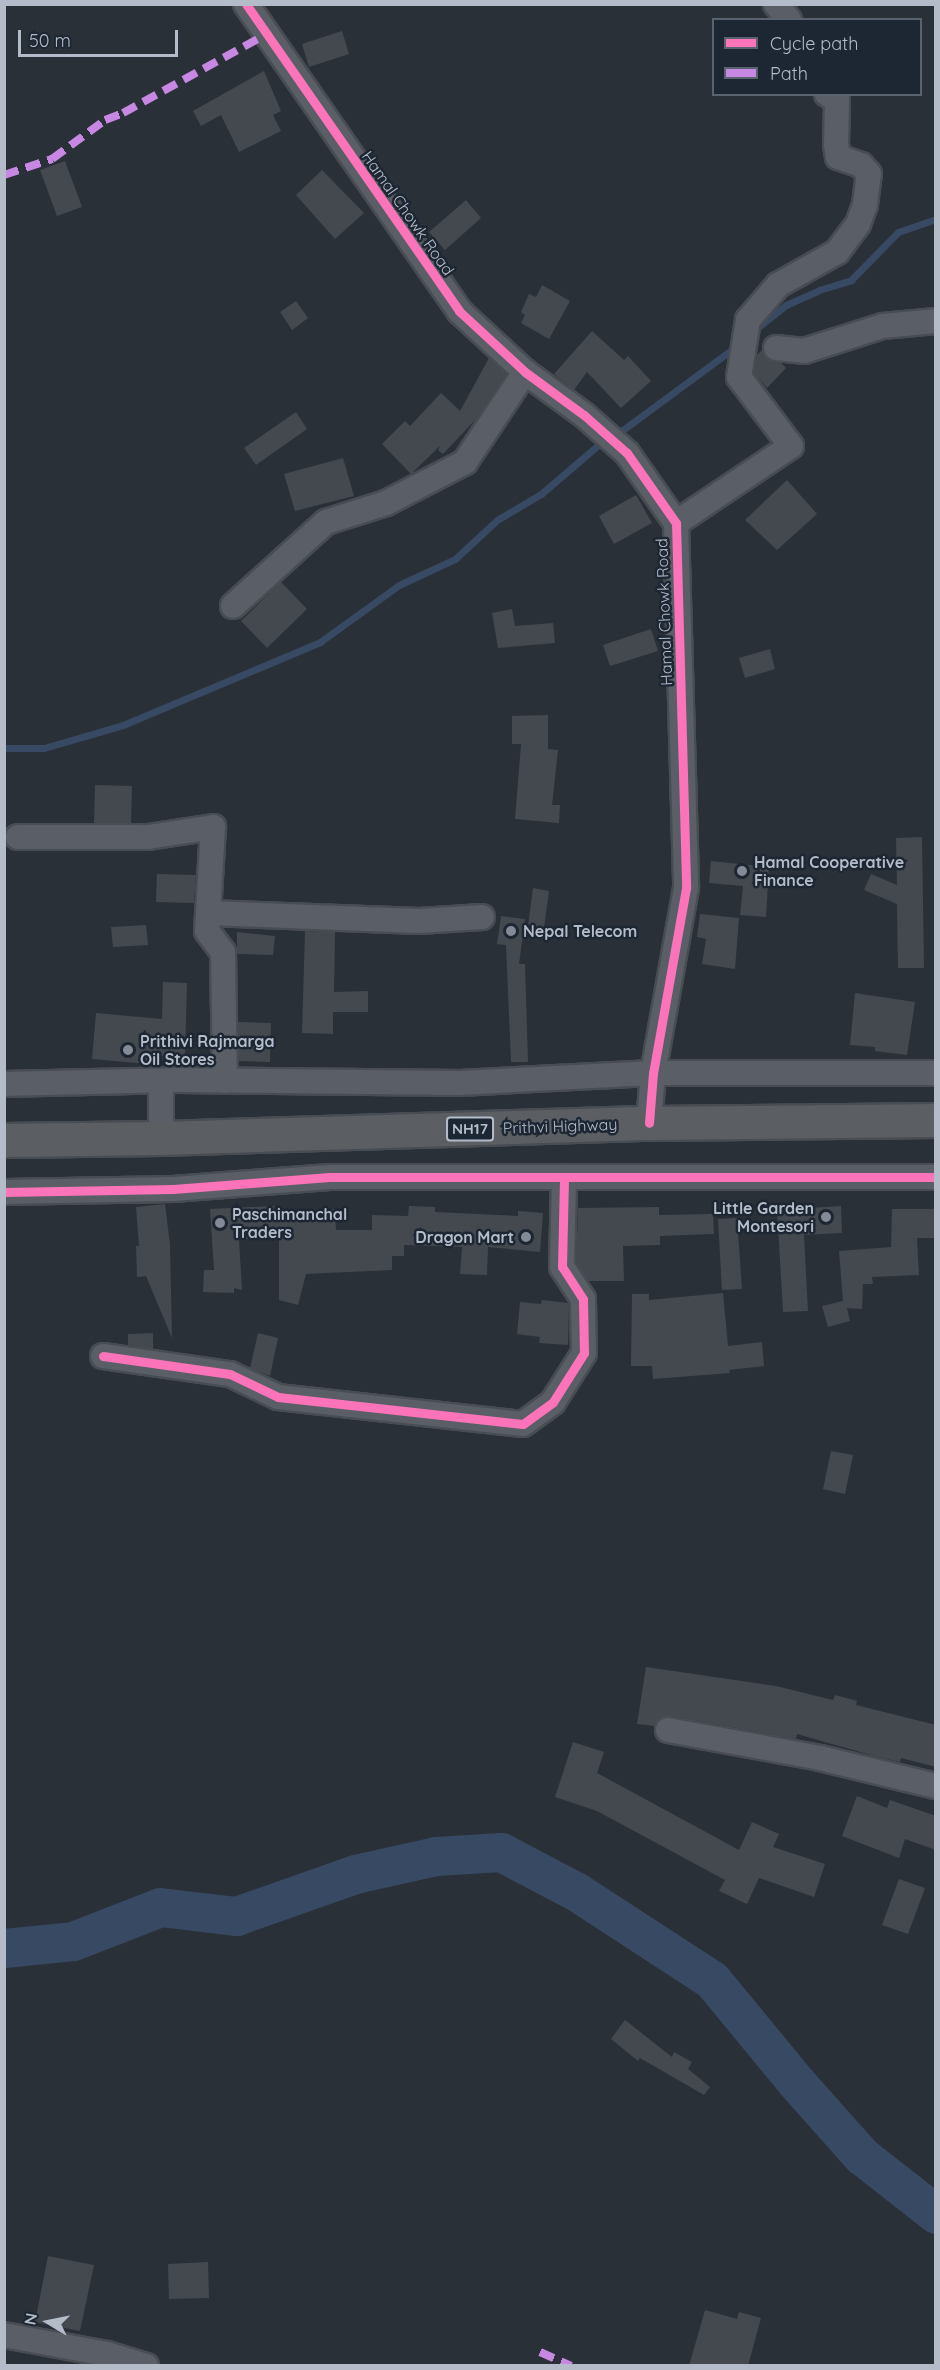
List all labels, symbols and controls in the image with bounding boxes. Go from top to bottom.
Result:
scale bar [21,18,182,56]
legend [712,18,922,96]
text: 50 m [29,29,71,52]
text: Cycle path [770,32,858,55]
text: Path [770,62,808,85]
street label: Hamal Chowk Road [358,147,458,279]
street label: Hamal Chowk Road [652,538,676,686]
place label: Hamal Cooperative Finance [754,852,904,890]
marker: Hamal Cooperative Finance [735,864,749,878]
place label: Nepal Telecom [523,921,637,941]
marker: Nepal Telecom [504,924,518,938]
place label: Prithivi Rajmarga Oil Stores [140,1031,274,1069]
marker: Prithivi Rajmarga Oil Stores [121,1043,135,1057]
street label: Prithvi Highway [502,1114,618,1138]
road number: NH17 [446,1117,494,1141]
place label: Little Garden Montesori [713,1198,814,1236]
place label: Paschimanchal Traders [232,1204,347,1242]
marker: Little Garden Montesori [819,1210,833,1224]
marker: Paschimanchal Traders [213,1216,227,1230]
place label: Dragon Mart [415,1227,514,1247]
marker: Dragon Mart [519,1230,533,1244]
north arrow [18,2292,78,2352]
text: N [19,2311,41,2326]

